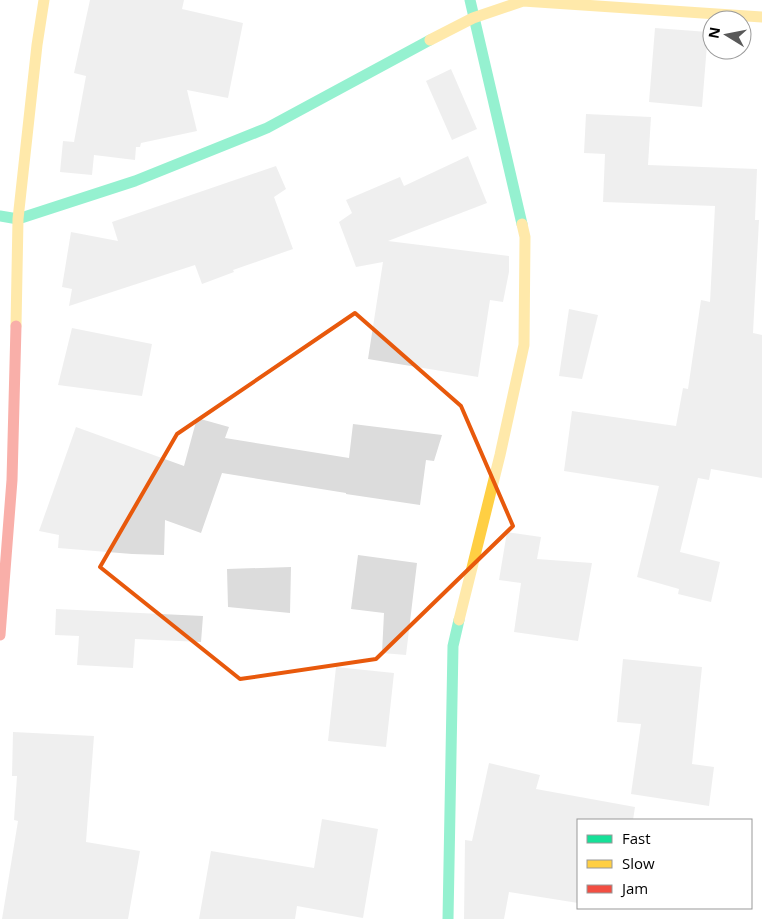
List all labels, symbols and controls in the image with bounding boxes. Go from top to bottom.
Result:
north arrow [702,10,752,60]
text: N [703,25,724,40]
legend [577,819,752,909]
text: Fast [622,828,651,848]
text: Slow [622,853,655,873]
text: Jam [620,878,648,898]

